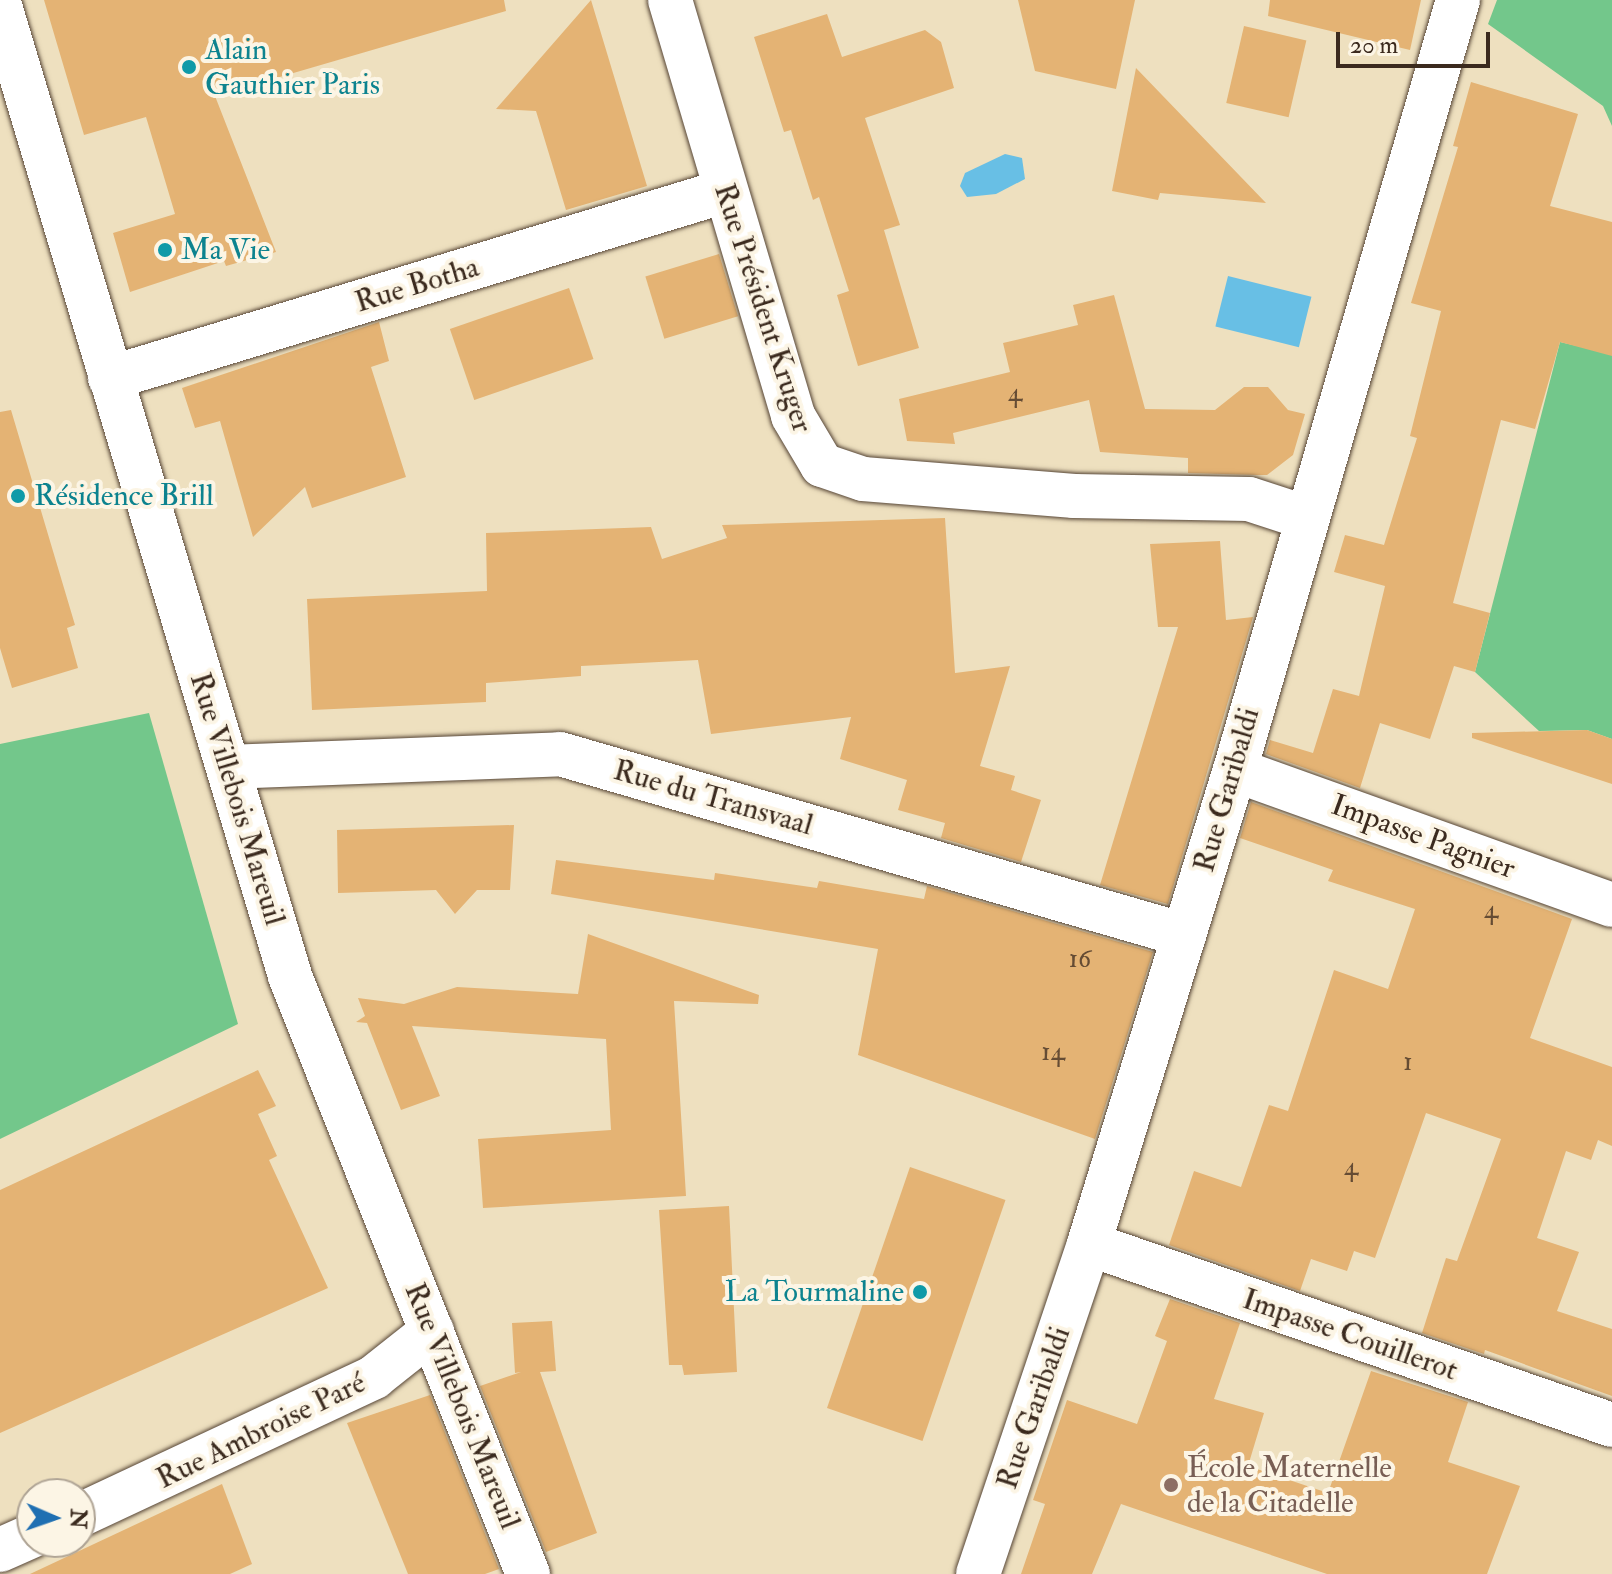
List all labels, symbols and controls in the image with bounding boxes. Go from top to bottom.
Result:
scale bar [1340,16,1494,66]
text: 20 m [1350,30,1398,61]
place label: Alain Gauthier Paris [205,32,380,102]
marker: Alain Gauthier Paris [180,58,198,76]
street label: Rue Président Kruger [706,179,820,437]
place label: Ma Vie [181,232,270,268]
marker: Ma Vie [156,241,174,259]
street label: Rue Botha [351,249,483,321]
house number: 4 [1008,378,1022,410]
place label: Résidence Brill [34,478,214,514]
marker: Résidence Brill [9,487,27,505]
street label: Rue Villebois Mareuil [181,668,293,930]
street label: Rue Garibaldi [1186,704,1268,876]
street label: Rue du Transvaal [609,752,817,844]
street label: Impasse Pagnier [1326,787,1520,887]
house number: 4 [1484,895,1498,927]
house number: 16 [1069,944,1091,976]
house number: 14 [1041,1037,1065,1069]
house number: 1 [1403,1047,1413,1079]
house number: 4 [1344,1152,1358,1184]
place label: La Tourmaline [725,1274,904,1310]
street label: Rue Villebois Mareuil [396,1278,528,1534]
street label: Impasse Couillerot [1238,1281,1462,1389]
marker: La Tourmaline [911,1283,929,1301]
street label: Rue Garibaldi [989,1322,1079,1494]
street label: Rue Ambroise Paré [151,1365,371,1497]
place label: École Maternelle de la Citadelle [1187,1450,1392,1520]
marker: École Maternelle de la Citadelle [1162,1476,1180,1494]
north arrow [16,1478,96,1558]
text: N [64,1508,92,1529]

